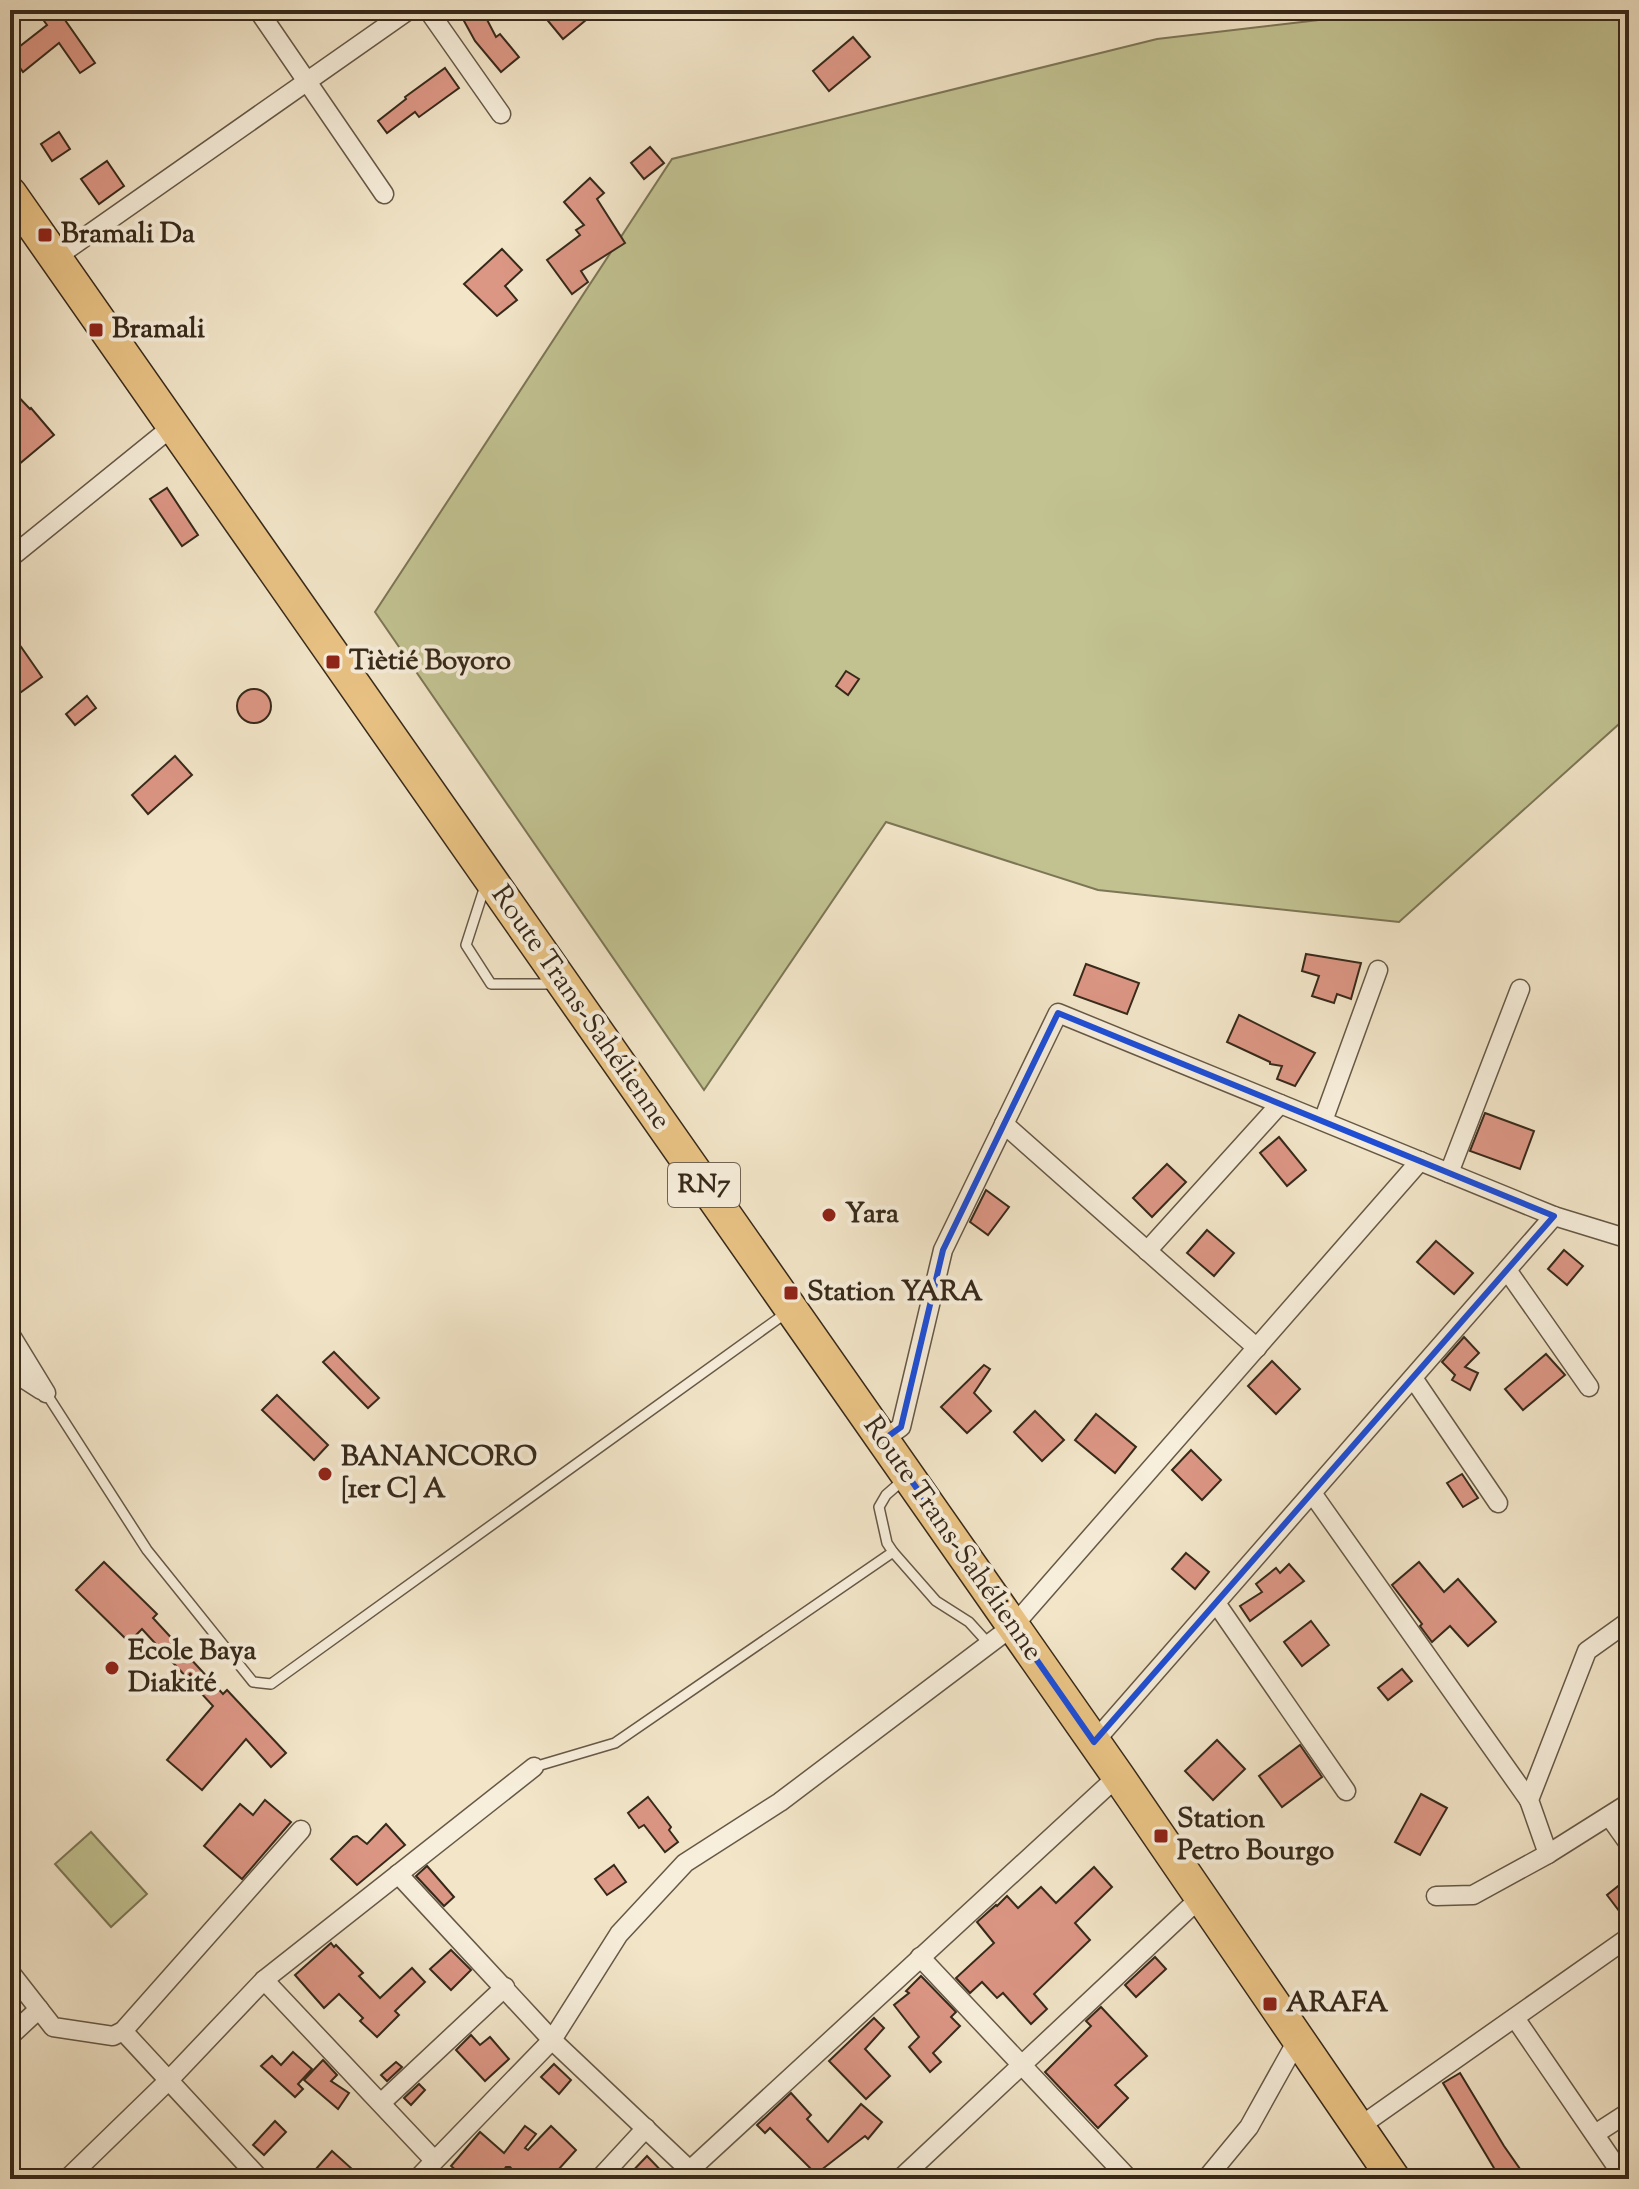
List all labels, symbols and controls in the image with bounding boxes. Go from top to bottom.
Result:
place label: Bramali Da [61,215,195,255]
marker: Bramali Da [36,226,54,244]
place label: Bramali [112,310,205,350]
marker: Bramali [87,321,105,339]
place label: Tiètié Boyoro [349,642,511,682]
marker: Tiètié Boyoro [324,653,342,671]
street label: Route Trans-Sahélienne [480,878,680,1138]
road number: RN7 [668,1163,740,1207]
place label: Yara [845,1195,899,1235]
marker: Yara [820,1206,838,1224]
place label: Station YARA [807,1273,983,1313]
marker: Station YARA [782,1284,800,1302]
street label: Route Trans-Sahélienne [852,1409,1052,1669]
place label: BANANCORO [1er C] A [341,1438,537,1510]
marker: BANANCORO [1er C] A [316,1465,334,1483]
place label: Ecole Baya Diakité [128,1632,256,1704]
marker: Ecole Baya Diakité [103,1659,121,1677]
place label: Station Petro Bourgo [1177,1800,1334,1872]
marker: Station Petro Bourgo [1152,1827,1170,1845]
place label: ARAFA [1286,1984,1388,2024]
marker: ARAFA [1261,1995,1279,2013]

